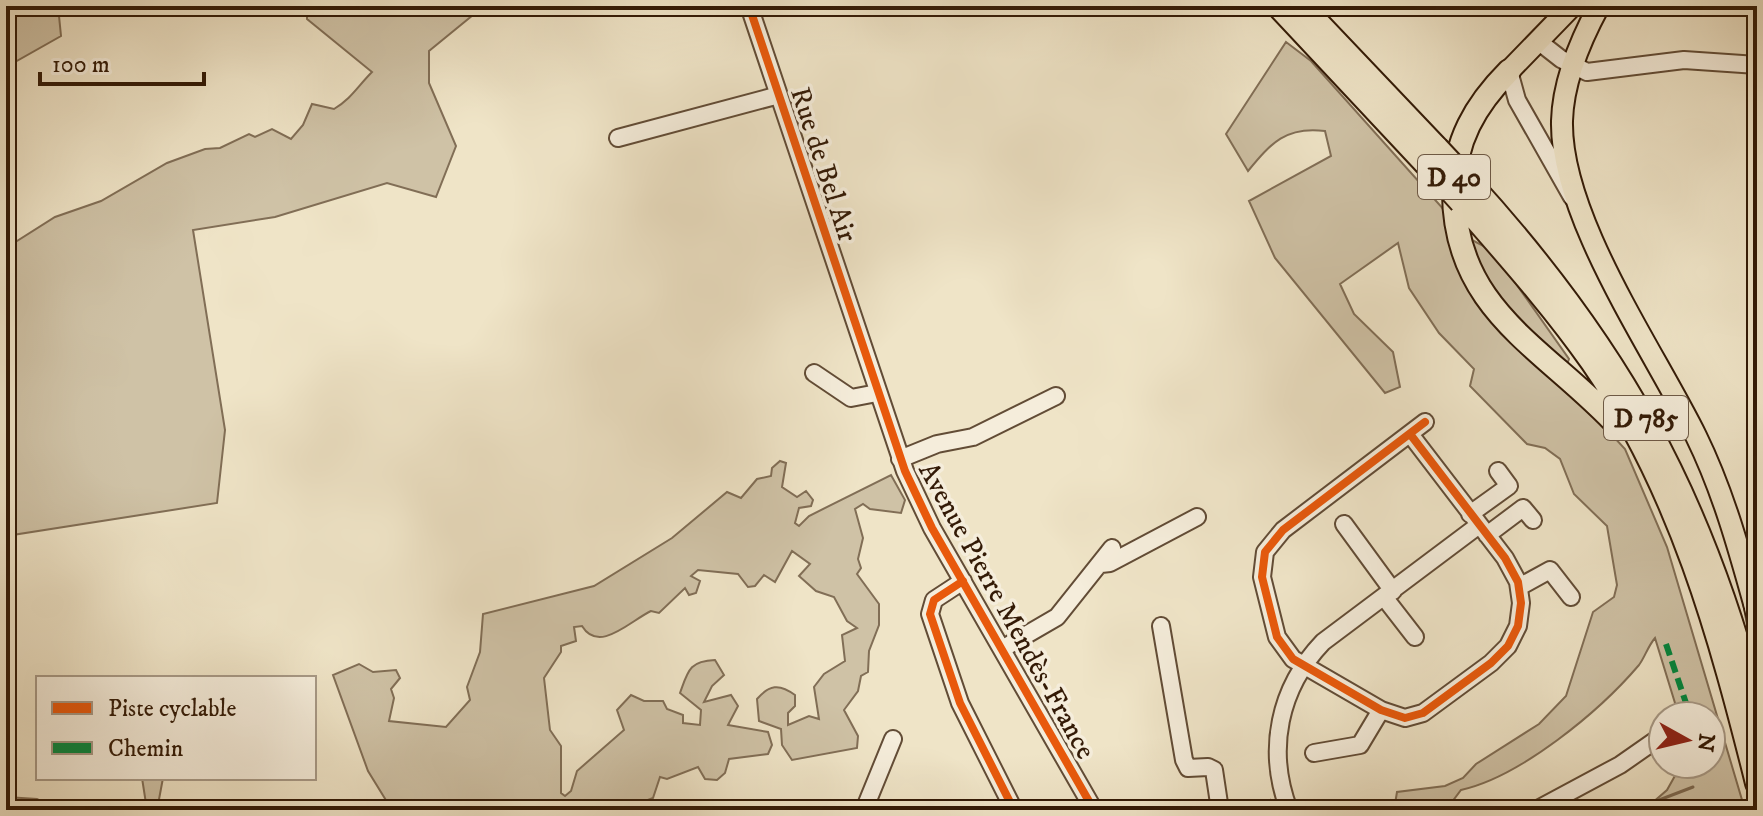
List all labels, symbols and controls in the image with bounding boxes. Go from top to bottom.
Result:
scale bar [40,36,204,86]
text: 100 m [52,50,110,80]
street label: Rue de Bel Air [782,83,865,247]
road number: D 40 [1418,155,1490,199]
road number: D 785 [1604,396,1688,440]
street label: Avenue Pierre Mendès-France [910,456,1103,765]
legend [36,676,316,780]
text: Piste cyclable [108,694,236,724]
north arrow [1647,700,1727,780]
text: N [1691,732,1720,753]
text: Chemin [108,734,184,764]

